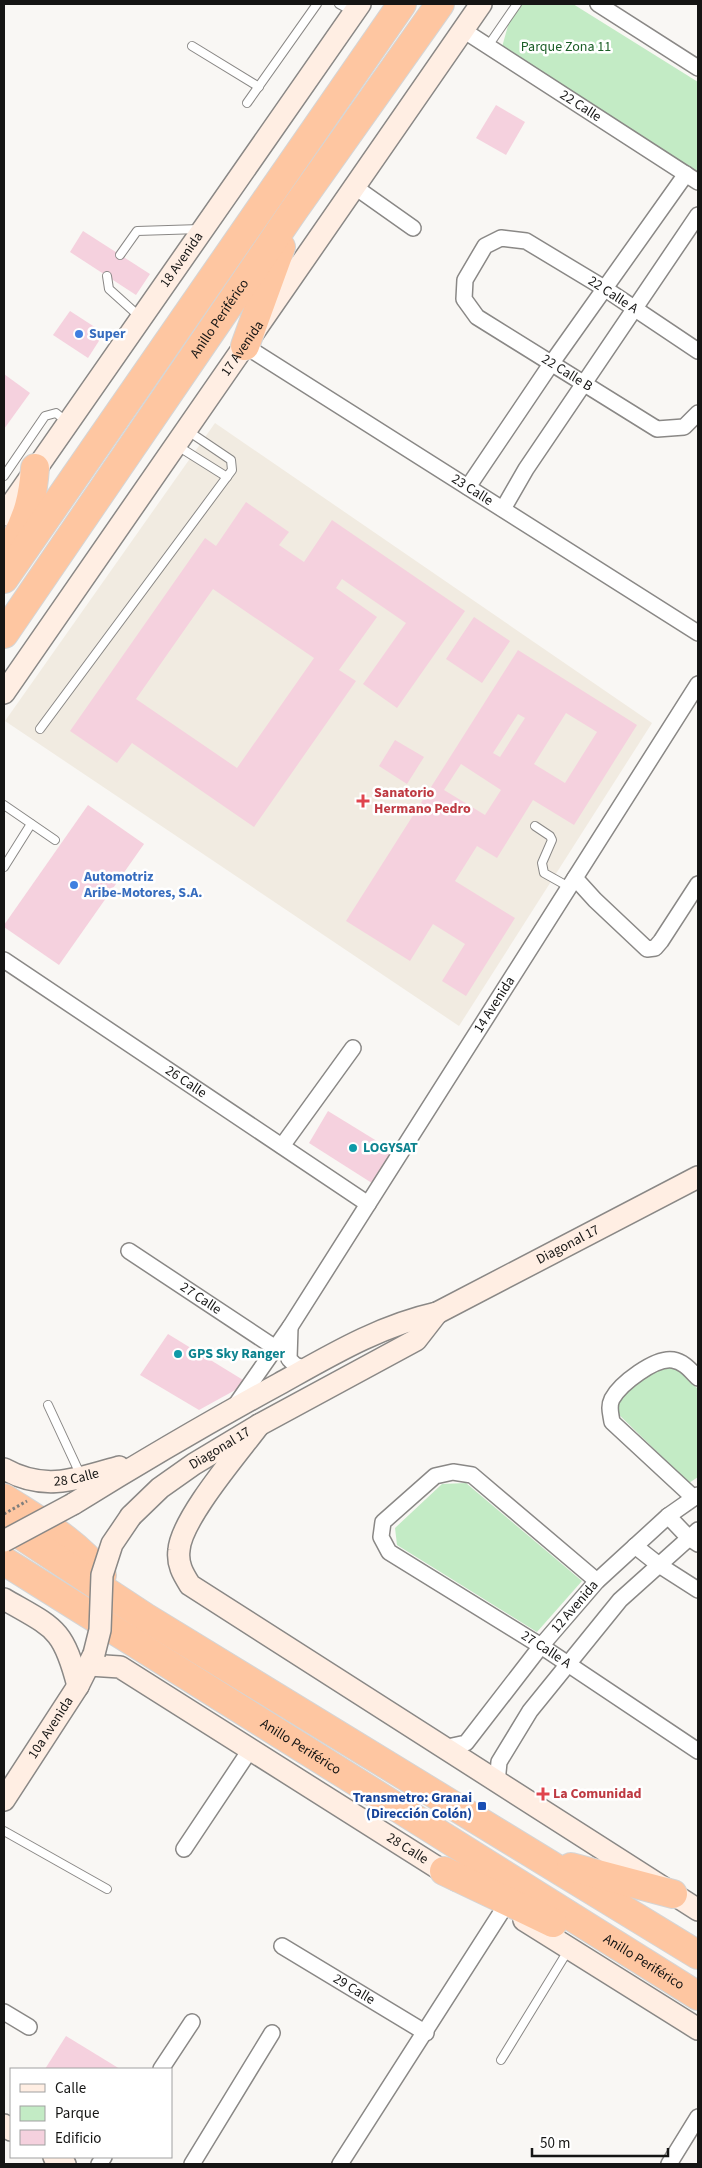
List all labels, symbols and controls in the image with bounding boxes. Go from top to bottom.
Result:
park label: Parque Zona 11 [521,37,611,57]
street label: 22 Calle [556,85,605,127]
street label: 18 Avenida [155,228,208,292]
street label: 22 Calle A [584,271,642,319]
street label: Anillo Periférico [185,275,254,362]
street label: 17 Avenida [216,317,269,380]
place label: Super [89,324,126,344]
marker: Super [73,328,85,340]
street label: 22 Calle B [538,349,596,397]
street label: 23 Calle [447,469,497,511]
place label: Sanatorio Hermano Pedro [374,783,471,819]
marker: Sanatorio Hermano Pedro [356,794,370,808]
place label: Automotriz Aribe-Motores, S.A. [83,867,203,903]
marker: Automotriz Aribe-Motores, S.A. [68,879,80,891]
street label: 14 Avenida [469,972,520,1037]
street label: 26 Calle [161,1061,211,1103]
place label: LOGYSAT [363,1138,418,1158]
marker: LOGYSAT [347,1142,359,1154]
street label: Diagonal 17 [533,1220,603,1269]
street label: 27 Calle [176,1277,225,1320]
place label: GPS Sky Ranger [188,1344,286,1364]
marker: GPS Sky Ranger [172,1348,184,1360]
street label: Diagonal 17 [185,1422,254,1475]
street label: 28 Calle [53,1463,101,1492]
street label: 12 Avenida [546,1576,603,1637]
street label: 27 Calle A [517,1626,575,1674]
street label: 10a Avenida [23,1693,78,1763]
street label: Anillo Periférico [256,1714,345,1780]
place label: La Comunidad [553,1784,642,1804]
place label: Transmetro: Granai (Dirección Colón) [353,1788,472,1824]
marker: La Comunidad [537,1788,549,1800]
marker: Transmetro: Granai (Dirección Colón) [476,1800,488,1812]
street label: 28 Calle [383,1828,432,1869]
street label: Anillo Periférico [599,1929,688,1995]
street label: 29 Calle [329,1969,379,2010]
legend [10,2068,172,2158]
text: Calle [55,2078,86,2099]
text: Parque [55,2103,99,2124]
scale bar [532,2126,668,2158]
text: Edificio [55,2128,102,2149]
text: 50 m [540,2133,570,2154]

